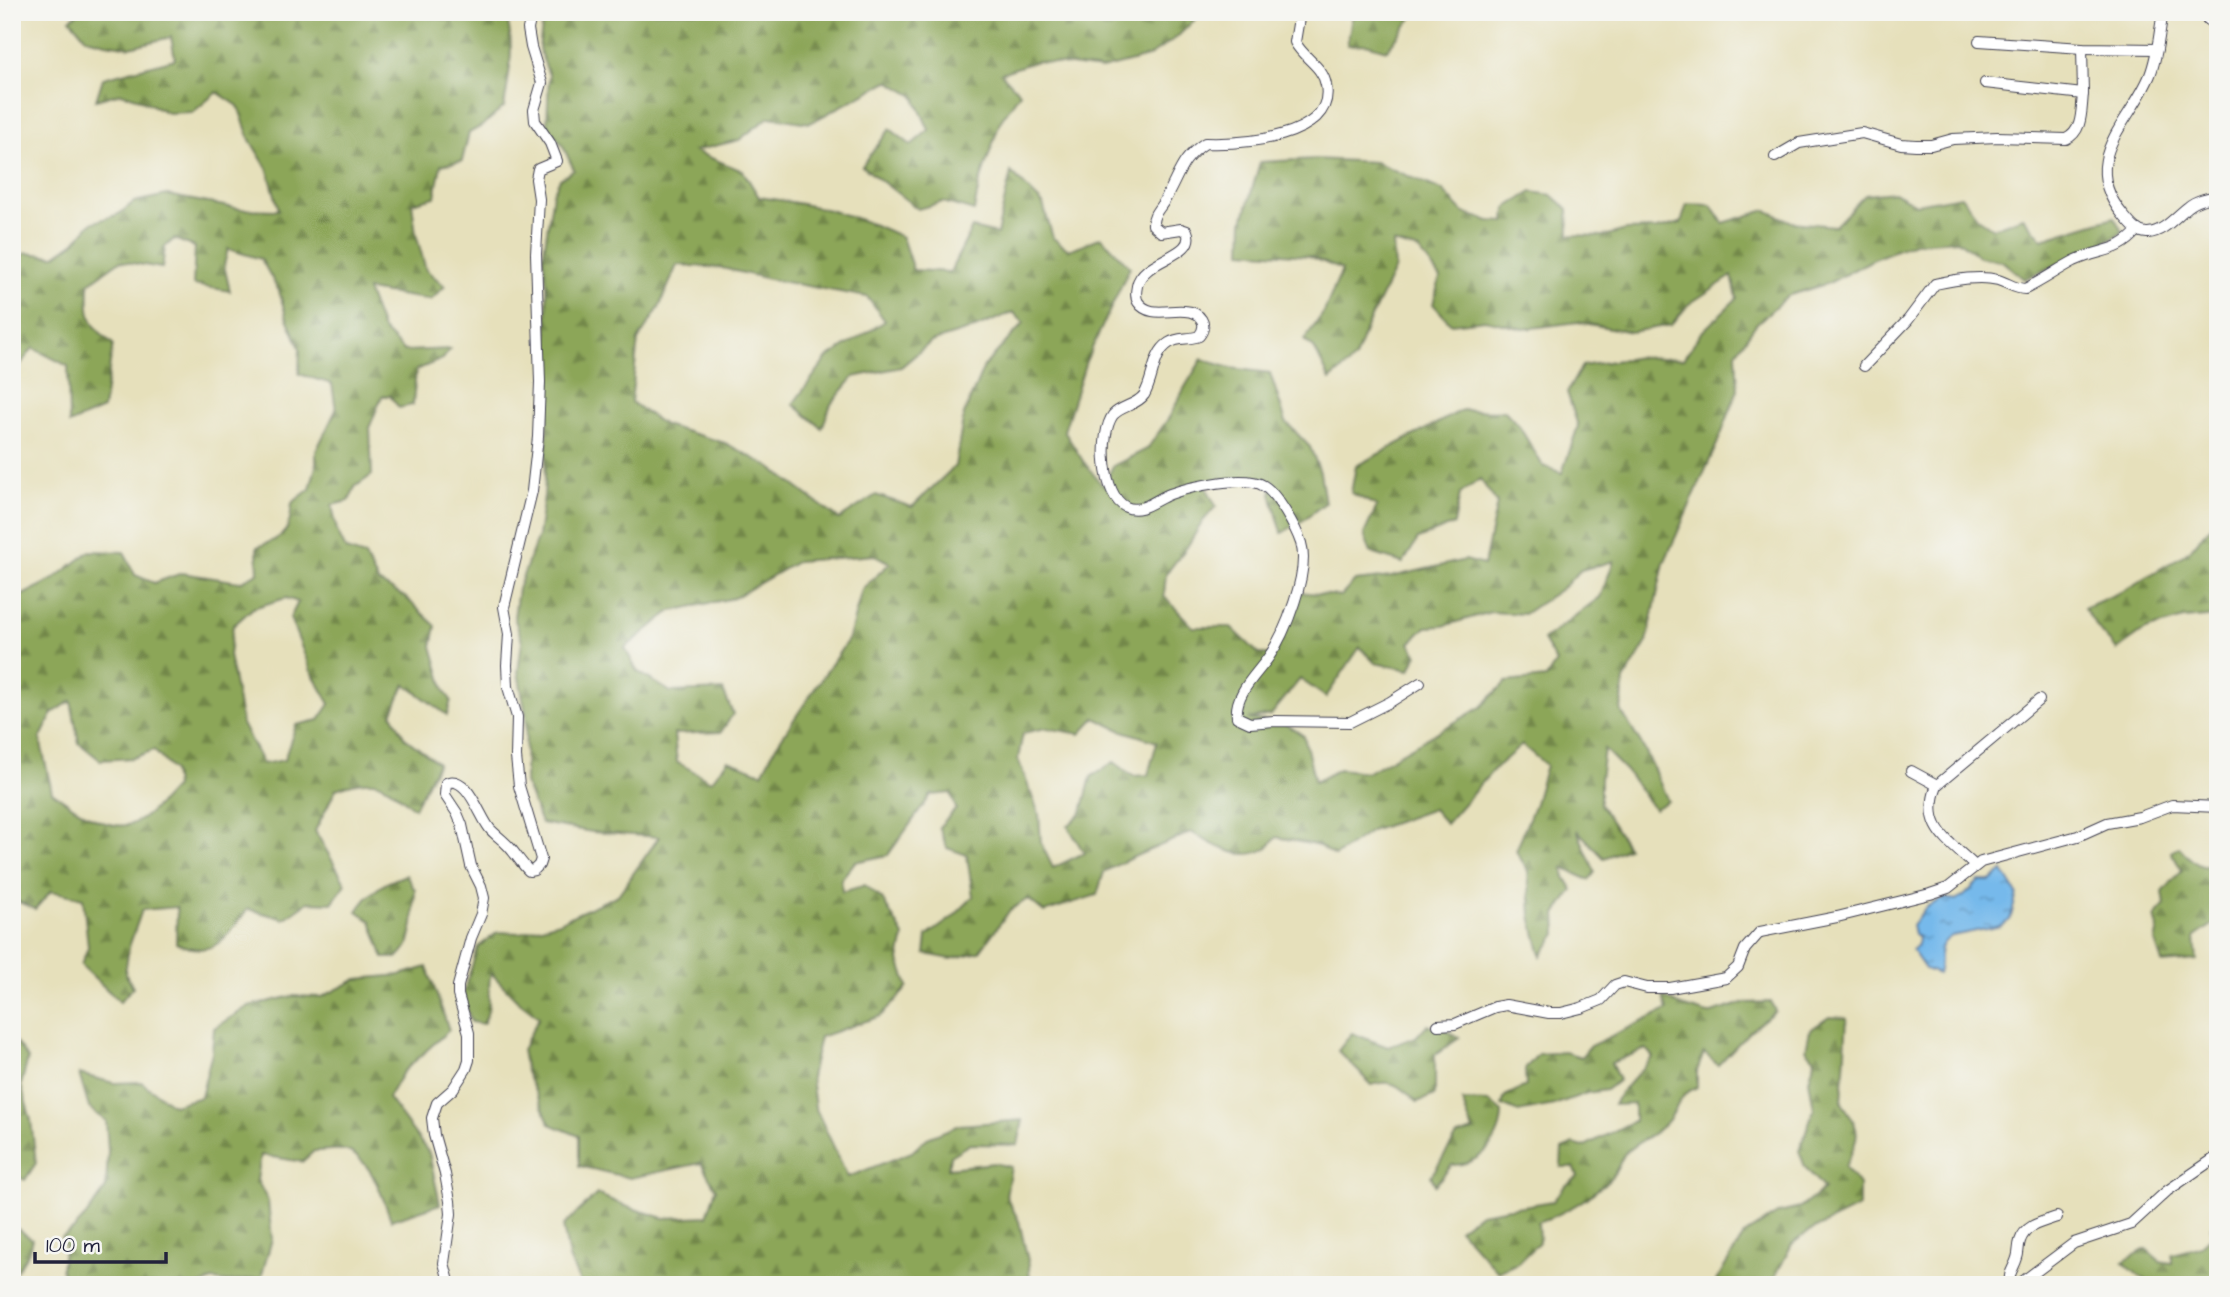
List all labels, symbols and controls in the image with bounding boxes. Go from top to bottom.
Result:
scale bar [35,1220,166,1264]
text: 100 m [46,1231,101,1260]

